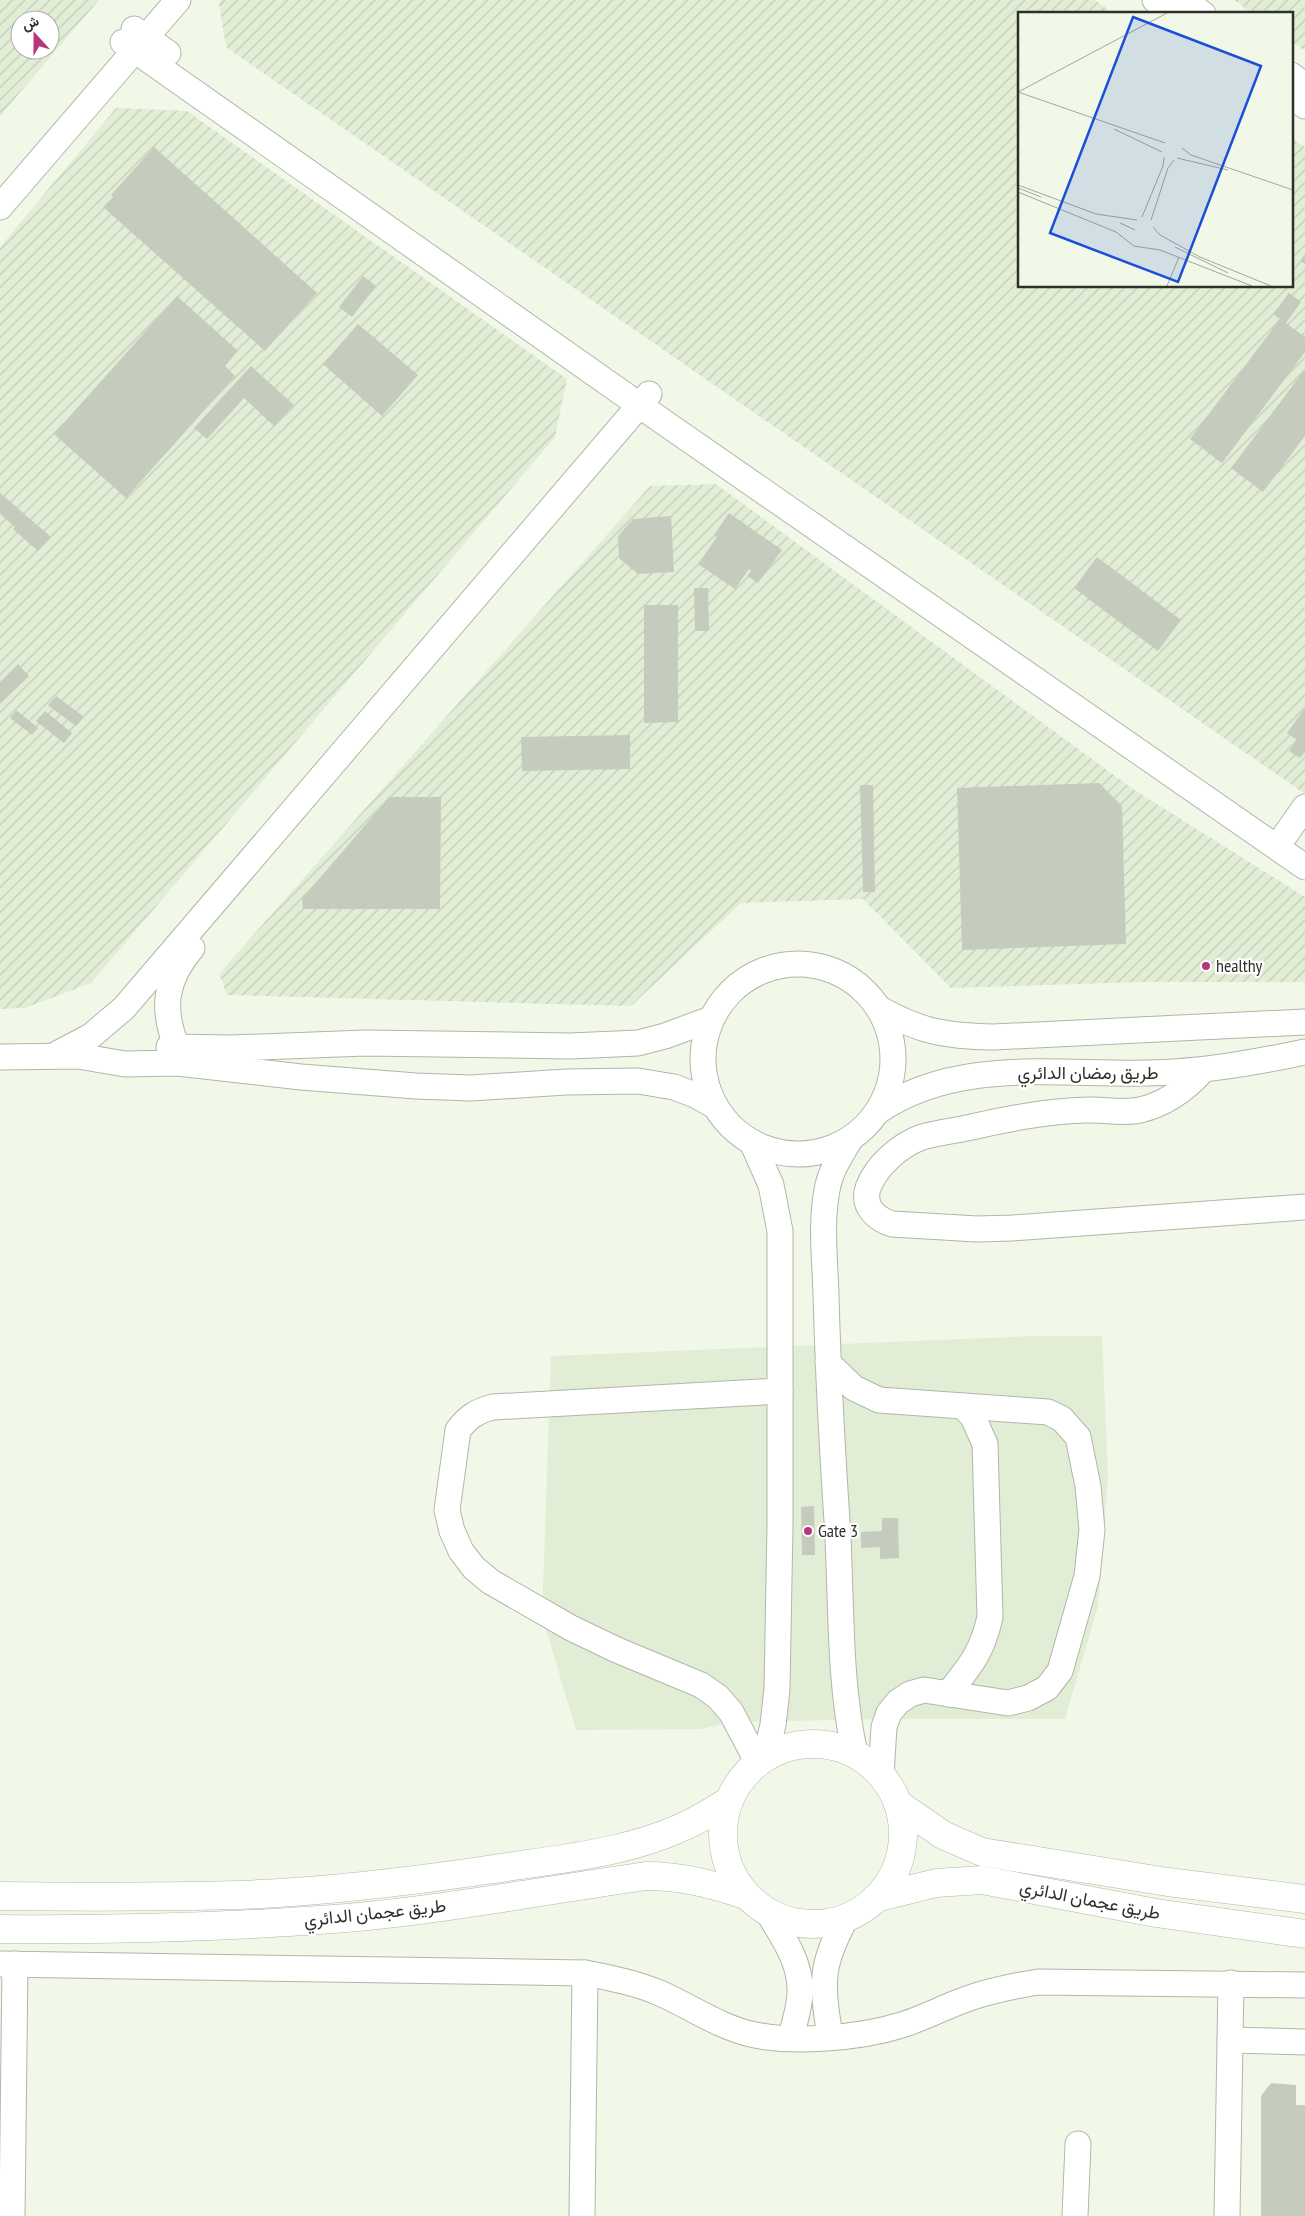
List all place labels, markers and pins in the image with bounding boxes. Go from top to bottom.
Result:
place label: healthy [1216,954,1263,977]
marker: healthy [1200,960,1212,972]
place label: Gate 3 [818,1519,858,1542]
marker: Gate 3 [802,1525,814,1537]

